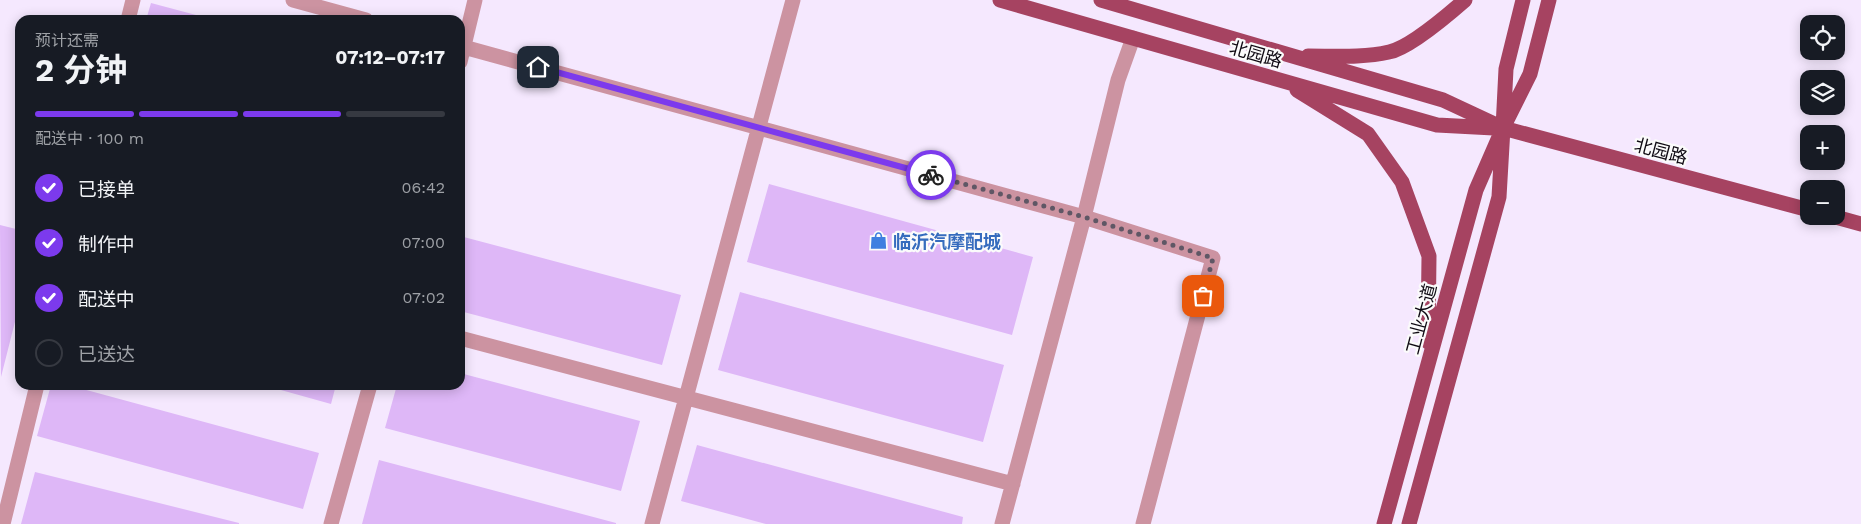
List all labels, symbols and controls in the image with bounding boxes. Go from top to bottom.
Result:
map controls [1800,15,1845,225]
button: locate [1800,15,1845,60]
text: 预计还需 [35,31,99,50]
street label: 北园路 [1227,36,1285,72]
text: 07:12–07:17 [335,46,445,69]
pin [517,46,559,88]
text: 2 分钟 [35,51,127,89]
icon: home [524,53,552,81]
button: layers [1800,70,1845,115]
button: + [1800,125,1845,170]
text: 配送中 · 100 m [35,129,144,148]
street label: 北园路 [1632,134,1690,168]
courier [906,150,956,200]
icon: bike [917,161,945,189]
icon: check [35,174,63,202]
text: 已接单 [78,178,135,201]
text: 06:42 [401,178,445,197]
button: − [1800,180,1845,225]
icon: check [35,229,63,257]
shop icon: 临沂汽摩配城 [869,231,889,251]
place label: 临沂汽摩配城 [893,231,1001,252]
text: 制作中 [78,233,135,256]
text: 07:00 [402,233,445,252]
pin [1182,275,1224,317]
icon: bag [1189,282,1217,310]
street label: 工业大道 [1402,282,1440,356]
icon: check [35,284,63,312]
text: 配送中 [78,288,135,311]
text: 07:02 [402,288,445,307]
text: 已送达 [78,343,135,366]

